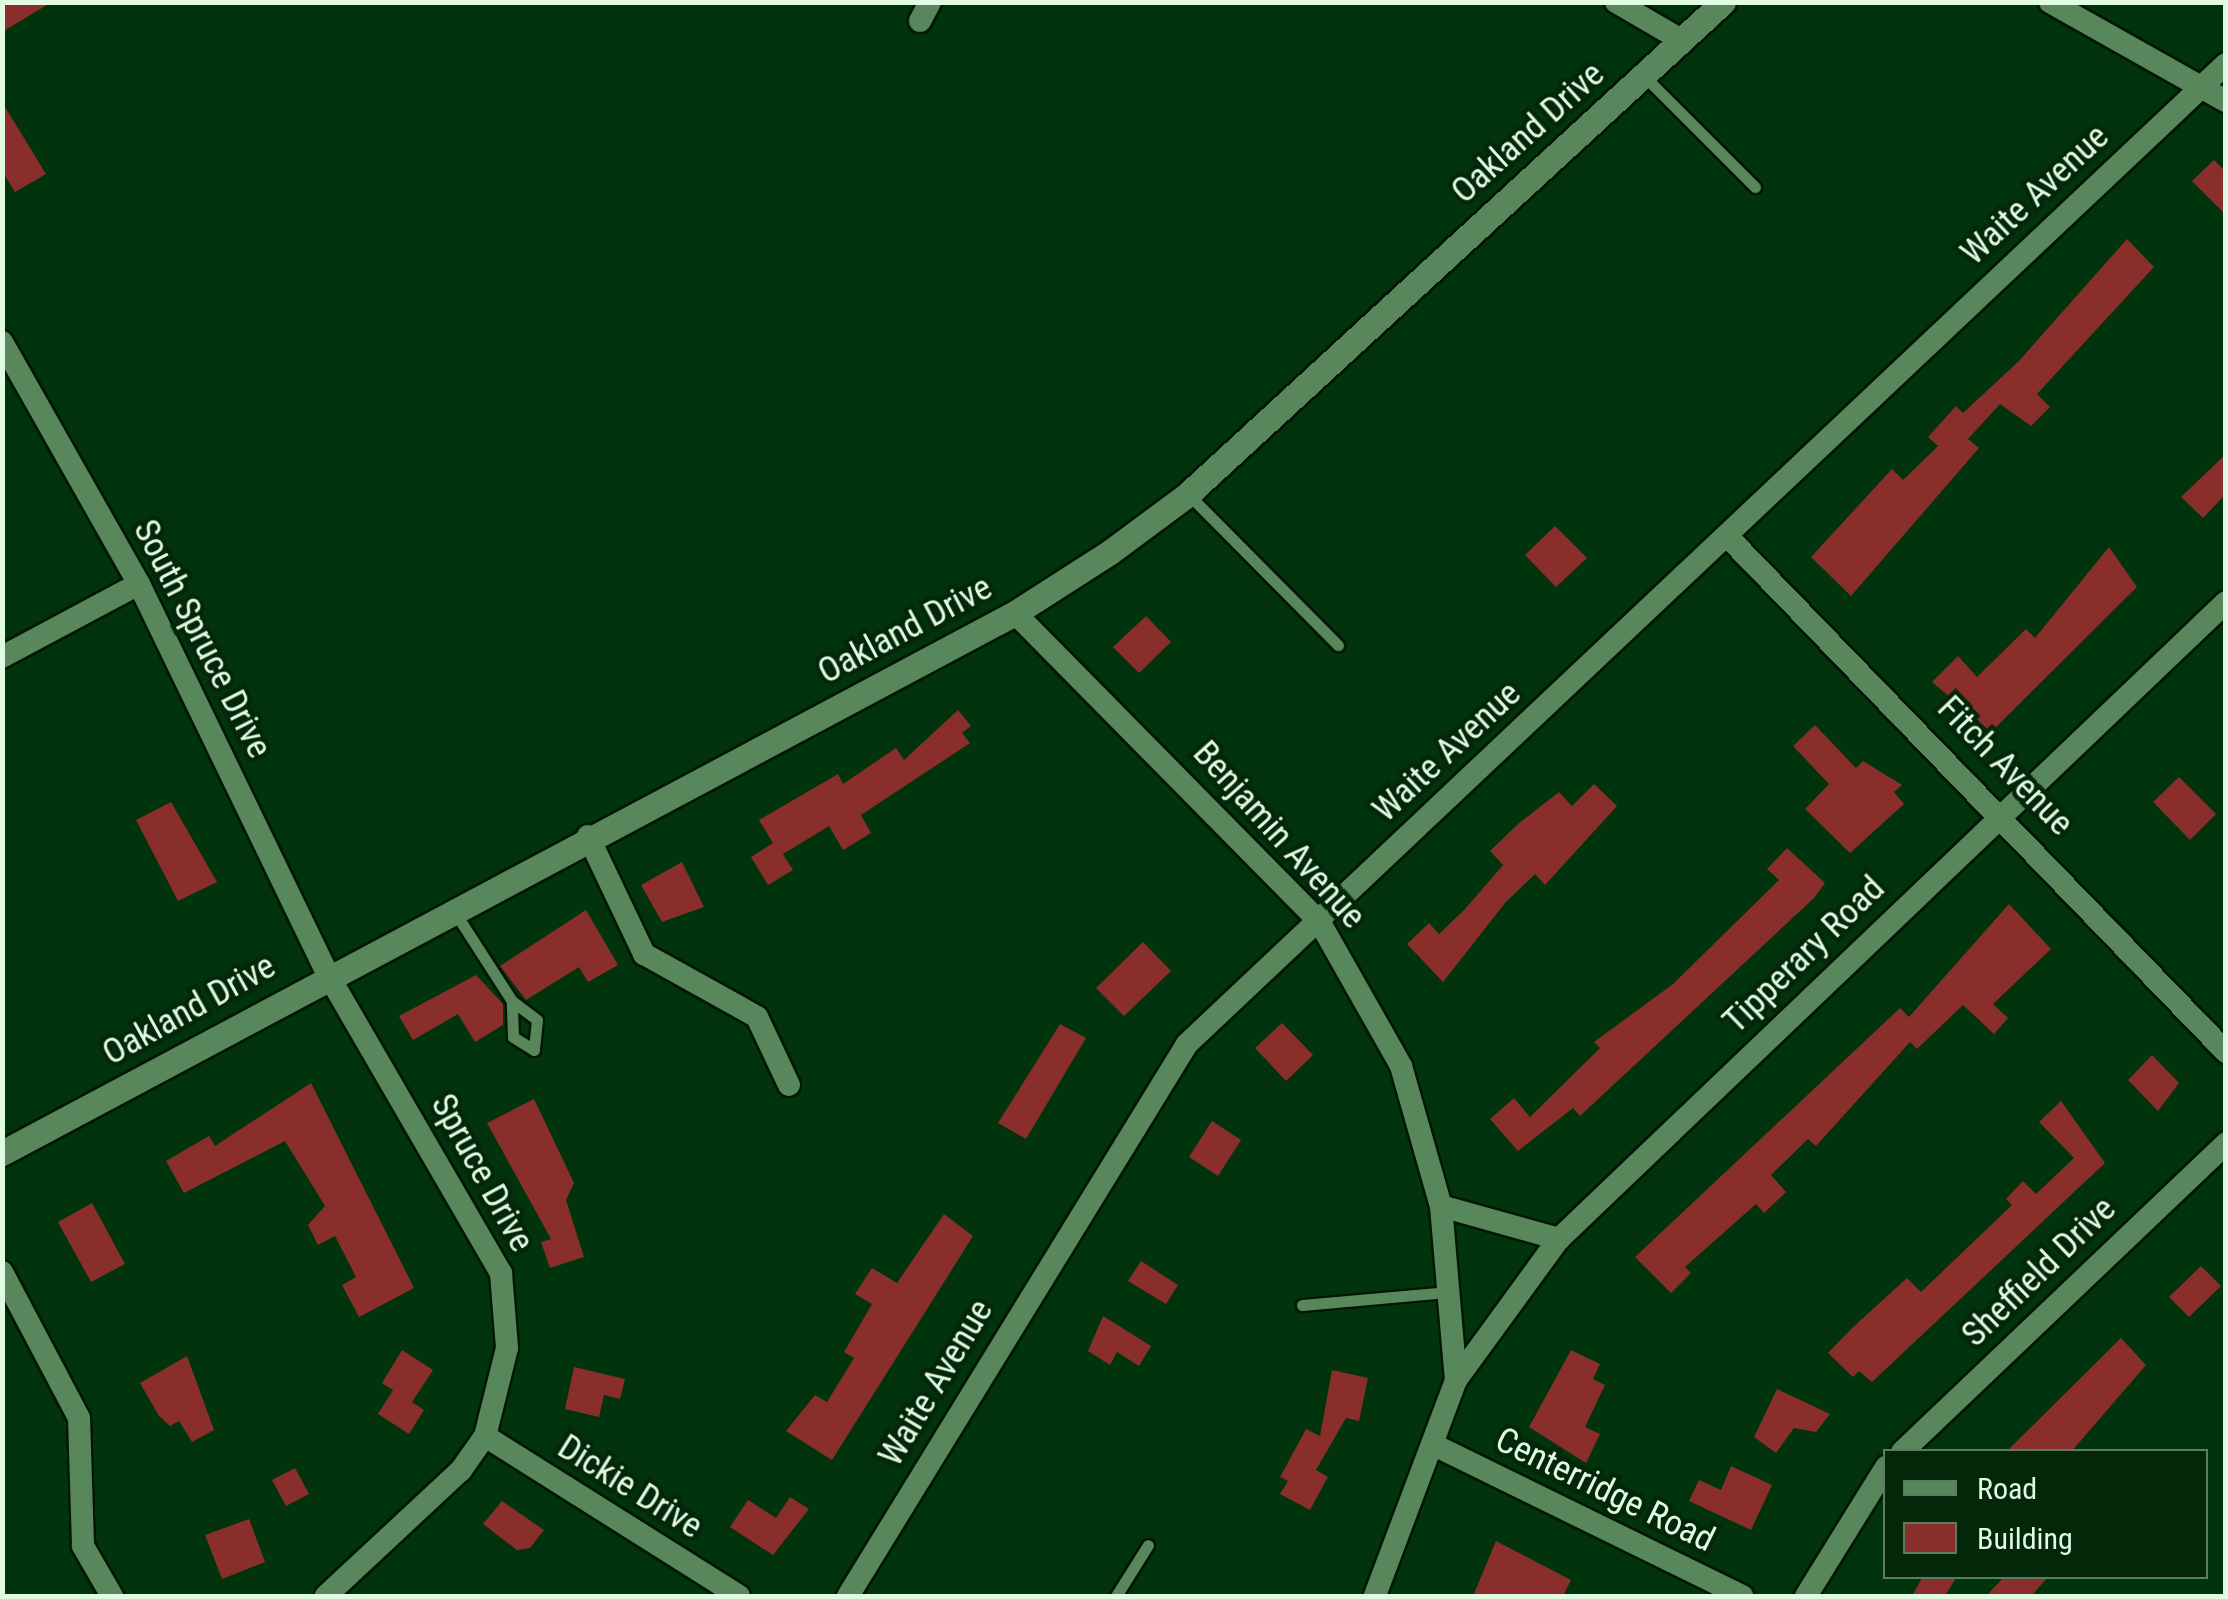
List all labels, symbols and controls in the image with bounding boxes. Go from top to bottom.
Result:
street label: Oakland Drive [1443,54,1613,212]
street label: Waite Avenue [1952,116,2118,274]
street label: South Spruce Drive [124,513,280,765]
street label: Oakland Drive [811,567,999,693]
street label: Waite Avenue [1364,673,1530,831]
street label: Fitch Avenue [1928,688,2082,844]
street label: Benjamin Avenue [1184,733,1374,937]
street label: Tipperary Road [1715,868,1893,1042]
street label: Oakland Drive [95,945,283,1075]
street label: Spruce Drive [422,1087,542,1259]
street label: Sheffield Drive [1953,1188,2125,1356]
street label: Waite Avenue [870,1292,1002,1474]
street label: Centerridge Road [1489,1419,1721,1561]
street label: Dickie Drive [550,1426,710,1548]
legend [1883,1449,2208,1579]
text: Road [1977,1471,2037,1506]
text: Building [1977,1521,2073,1556]

